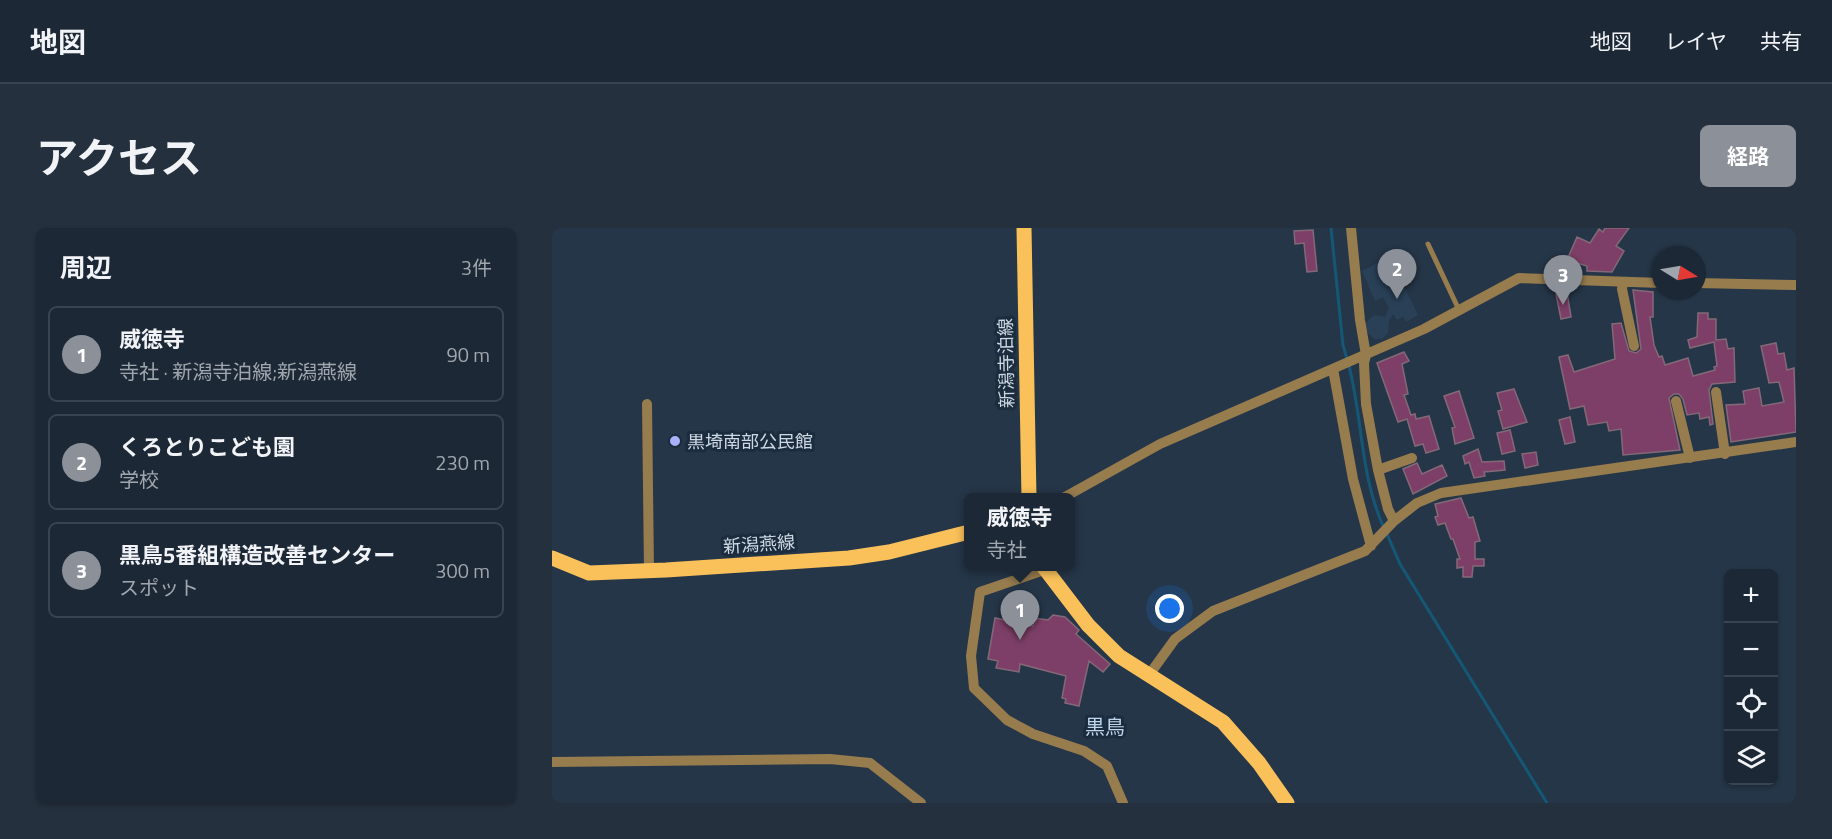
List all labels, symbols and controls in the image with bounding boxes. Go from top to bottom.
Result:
text: 地図 [30,20,86,63]
text: 地図 [1590,25,1632,57]
text: レイヤ [1665,25,1727,57]
text: 共有 [1760,25,1802,57]
text: アクセス [36,125,202,189]
button: 経路 [1700,125,1796,187]
north arrow [1652,246,1706,300]
text: 周辺 [60,248,112,287]
pin: 2 [1378,250,1416,299]
text: 3件 [461,252,492,283]
pin: 3 [1544,256,1582,305]
street label: 新潟寺泊線 [992,318,1020,408]
text: 威徳寺 [119,322,185,356]
text: 1 [76,339,87,370]
text: 90 m [446,339,490,370]
text: 寺社 · 新潟寺泊線;新潟燕線 [119,356,357,387]
place label: 黒埼南部公民館 [687,428,813,455]
text: くろとりこども園 [119,430,295,464]
marker: 黒埼南部公民館 [668,434,682,448]
text: 2 [76,447,87,478]
text: 230 m [435,447,490,478]
text: 学校 [119,464,159,495]
popup [964,493,1075,571]
text: 威徳寺 [986,500,1053,534]
street label: 新潟燕線 [722,528,796,560]
text: 寺社 [986,534,1026,565]
text: 黒鳥5番組構造改善センター [119,538,395,572]
text: 3 [76,555,87,586]
text: 300 m [435,555,490,586]
map controls [1724,569,1778,785]
button: + [1724,569,1778,623]
text: スポット [119,572,199,603]
pin: 1 [1000,590,1040,640]
your location [1155,594,1184,623]
button: − [1724,623,1778,677]
button: locate [1724,677,1778,731]
district label: 黒鳥 [1085,711,1125,742]
button: layers [1724,731,1778,785]

